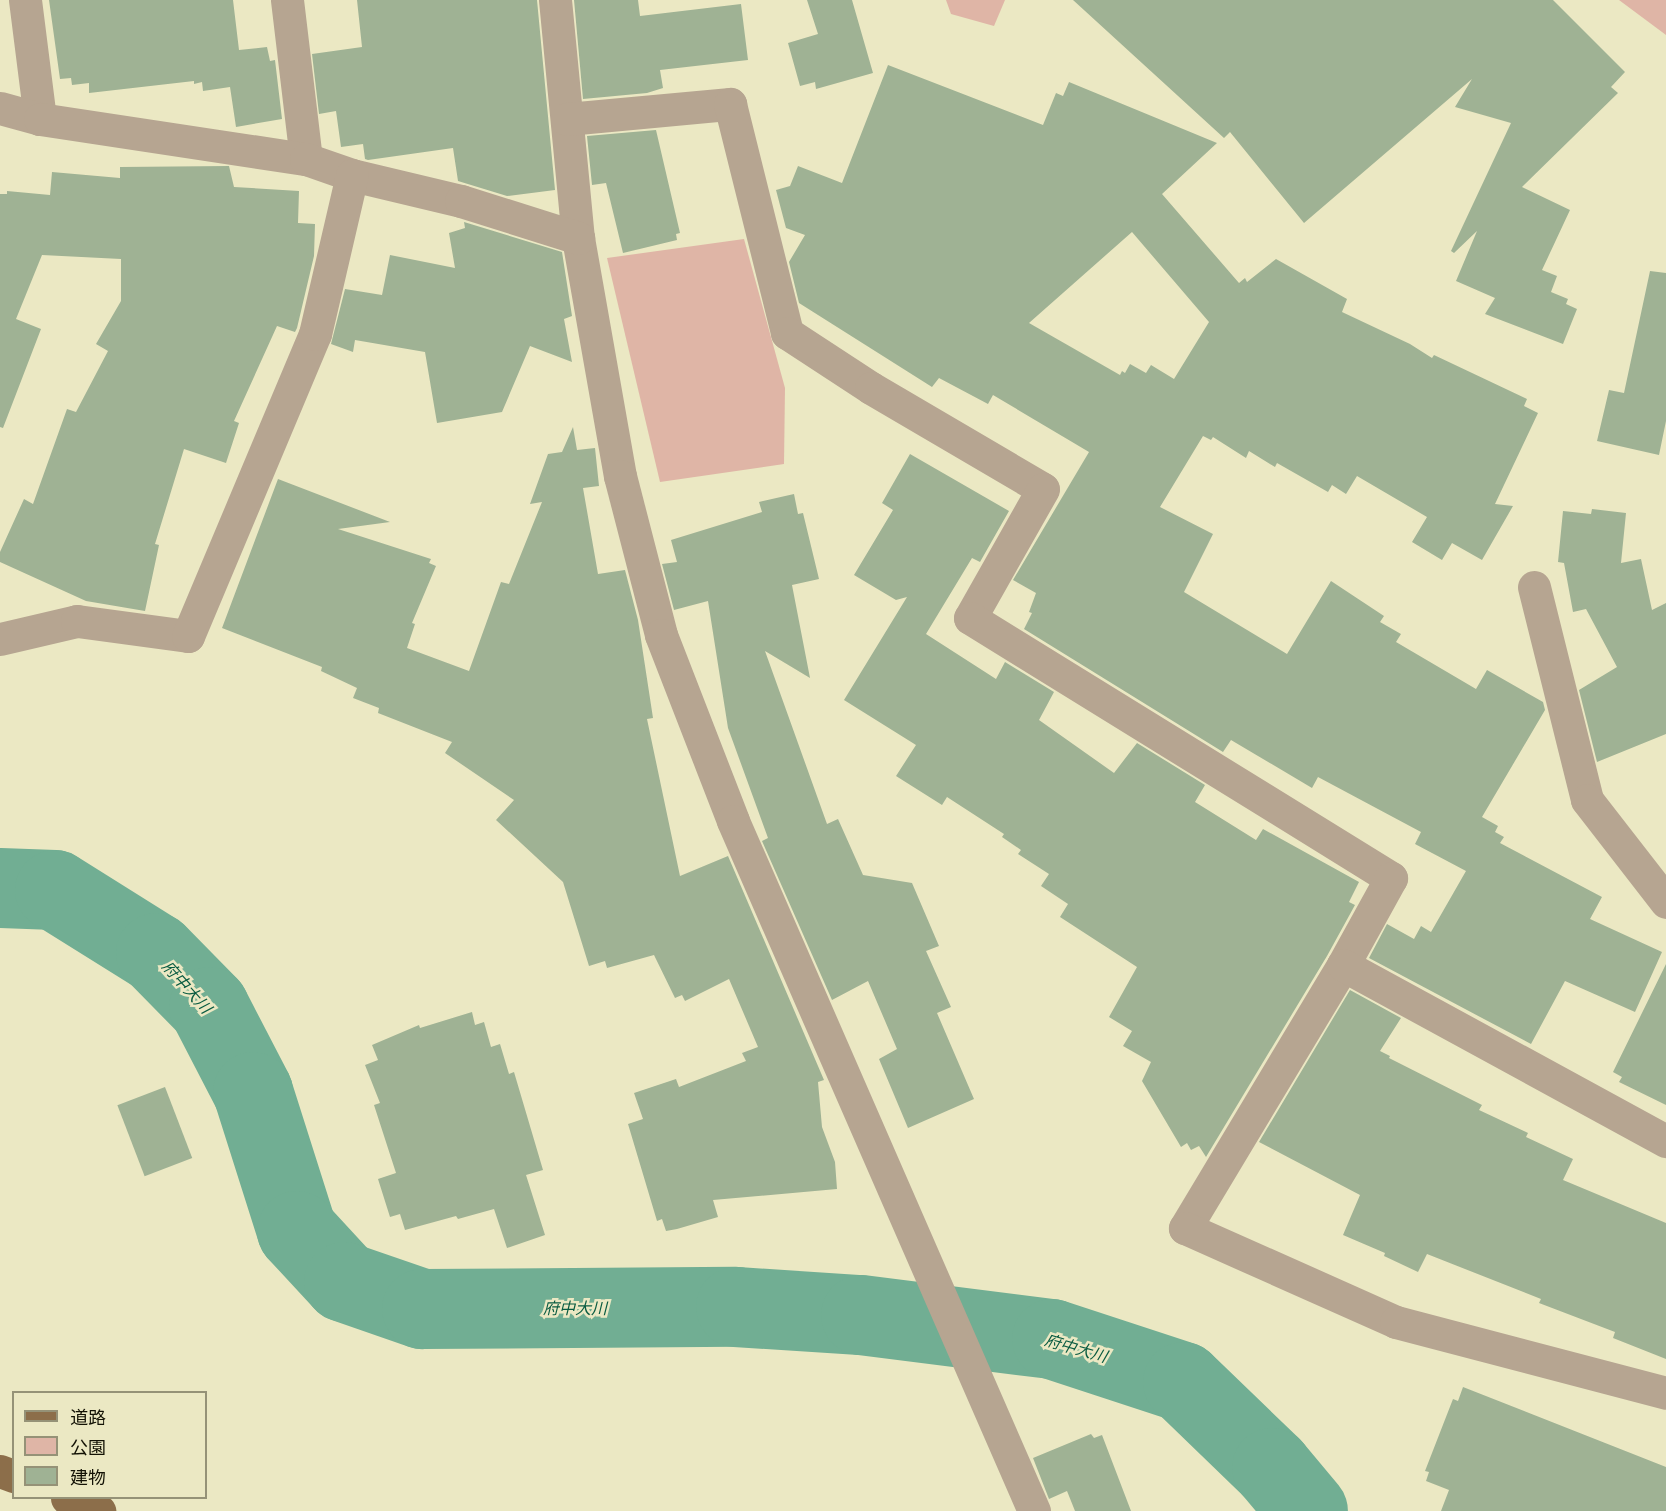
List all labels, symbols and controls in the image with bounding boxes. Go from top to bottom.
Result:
water label: 府中大川 [158,957,216,1017]
water label: 府中大川 [543,1298,607,1318]
water label: 府中大川 [1043,1330,1109,1366]
legend [12,1391,207,1499]
text: 道路 [70,1406,106,1429]
text: 公園 [70,1436,106,1459]
text: 建物 [70,1466,106,1489]

